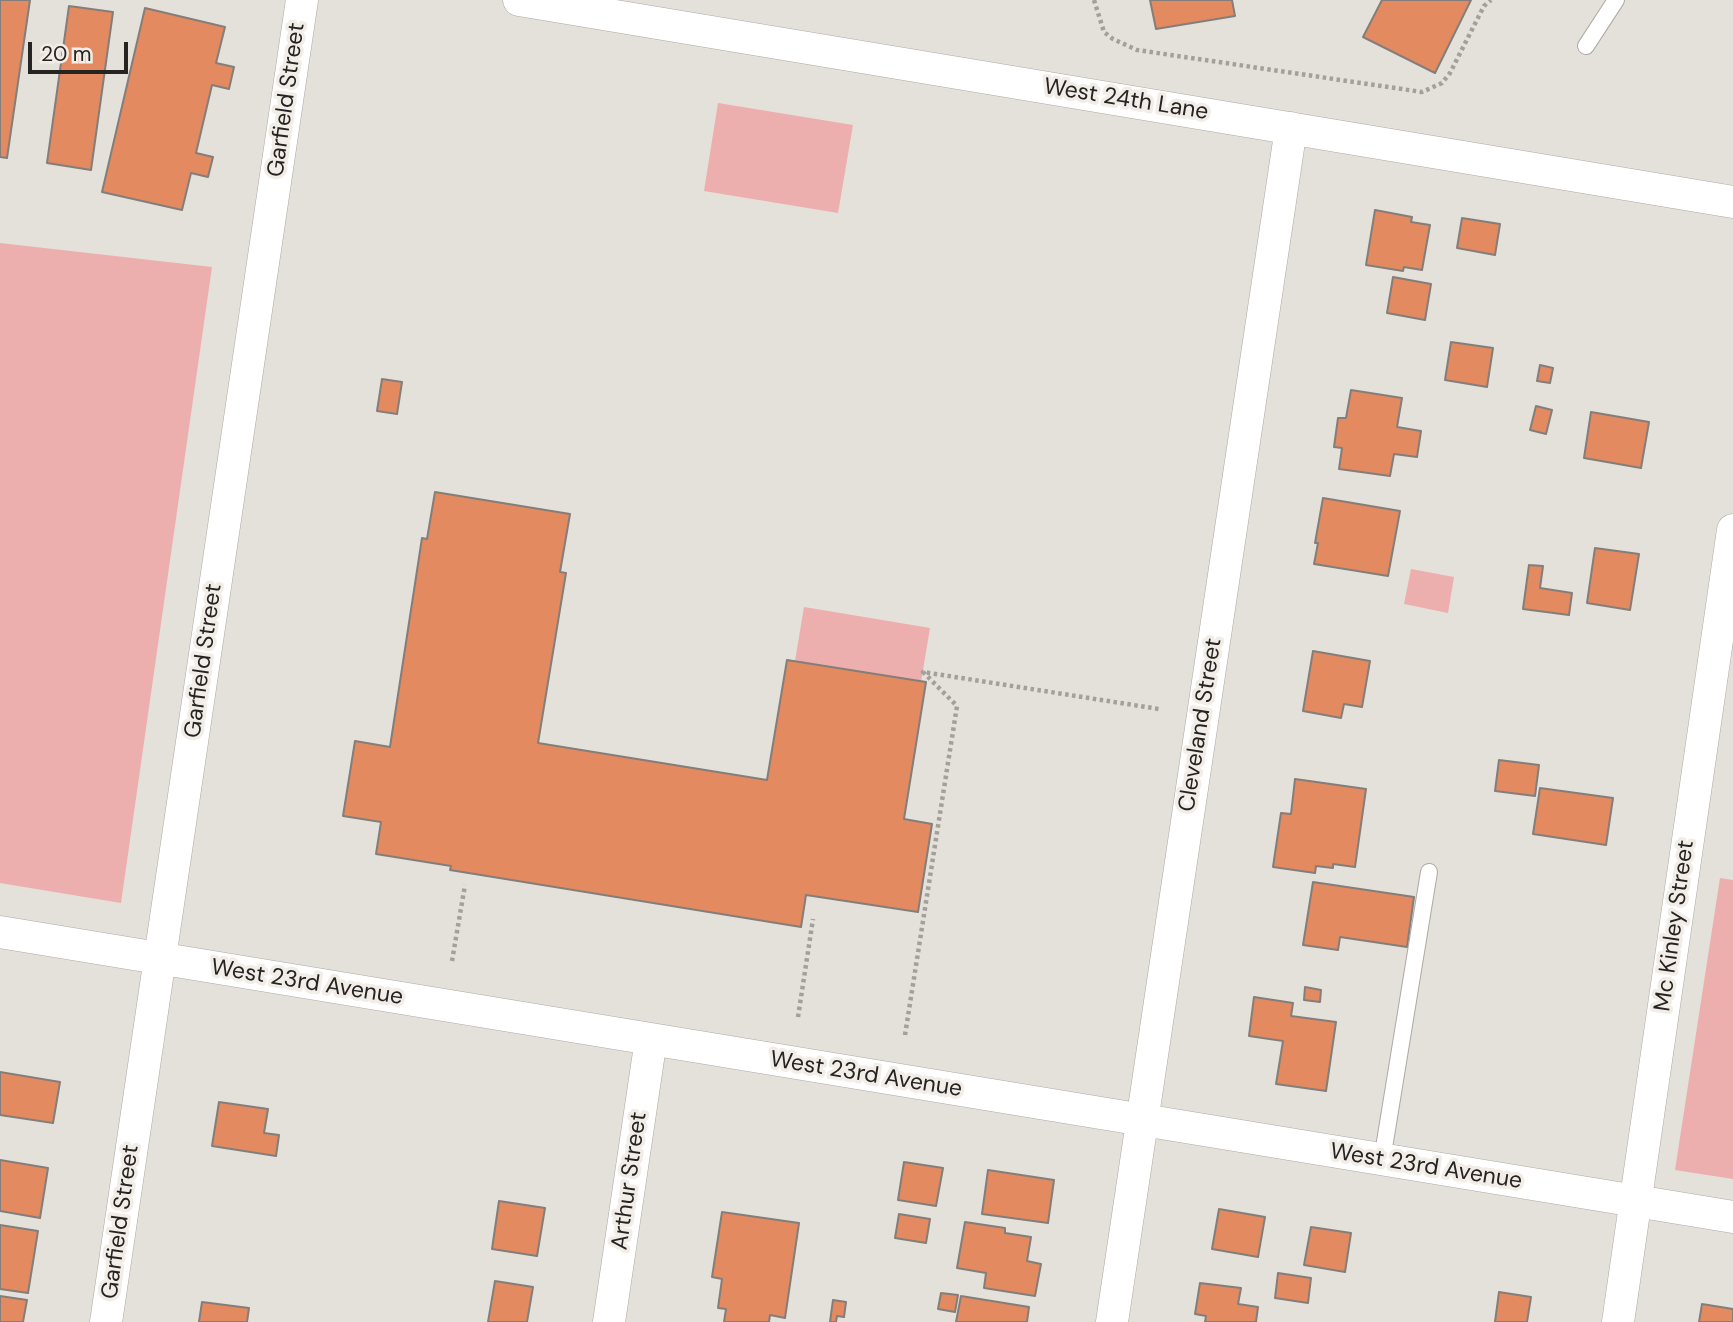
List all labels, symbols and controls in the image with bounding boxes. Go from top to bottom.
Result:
street label: Garfield Street [263,21,311,179]
scale bar [32,28,131,72]
text: 20 m [41,40,92,68]
street label: West 24th Lane [1042,73,1210,127]
street label: Garfield Street [180,582,228,740]
street label: Cleveland Street [1174,636,1228,814]
street label: Mc Kinley Street [1649,839,1701,1013]
street label: West 23rd Avenue [209,954,405,1012]
street label: West 23rd Avenue [768,1046,964,1104]
street label: Arthur Street [607,1110,653,1252]
street label: West 23rd Avenue [1328,1138,1524,1196]
street label: Garfield Street [97,1143,145,1301]

